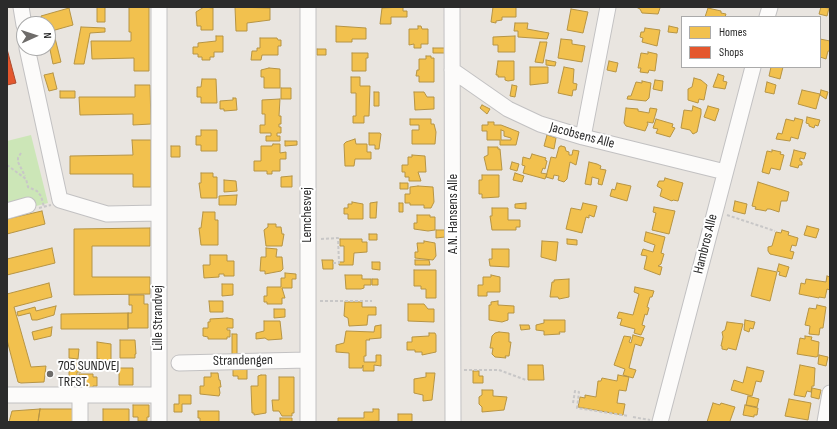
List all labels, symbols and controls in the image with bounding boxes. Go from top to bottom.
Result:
north arrow [16,16,56,56]
legend [681,16,821,68]
text: Homes [719,25,747,40]
text: N [41,32,54,39]
text: Shops [719,45,744,60]
street label: Jacobsens Alle [548,119,616,153]
street label: A.N. Hansens Alle [445,174,461,254]
street label: Lemchesvej [299,187,315,243]
street label: Hambros Alle [690,212,722,276]
street label: Lille Strandvej [150,285,166,351]
street label: Strandengen [213,352,273,370]
place label: 705 SUNDVEJ TRFST. [58,358,119,390]
marker: 705 SUNDVEJ TRFST. [45,369,55,379]

